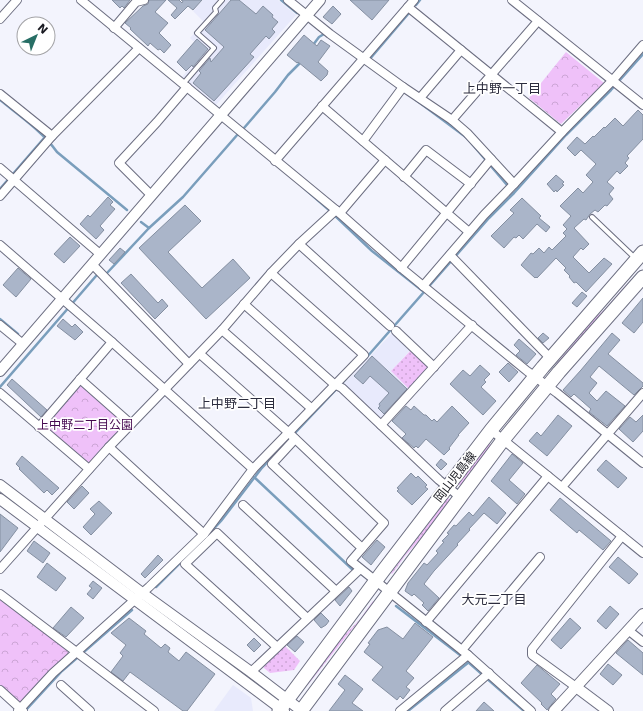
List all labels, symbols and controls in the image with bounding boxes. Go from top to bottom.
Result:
north arrow [16,16,56,56]
text: N [35,21,50,37]
district label: 上中野一丁目 [463,81,541,96]
district label: 上中野二丁目 [198,396,276,411]
park label: 上中野二丁目公園 [37,418,133,432]
street label: 岡山児島線 [431,449,479,505]
district label: 大元二丁目 [461,592,527,607]

